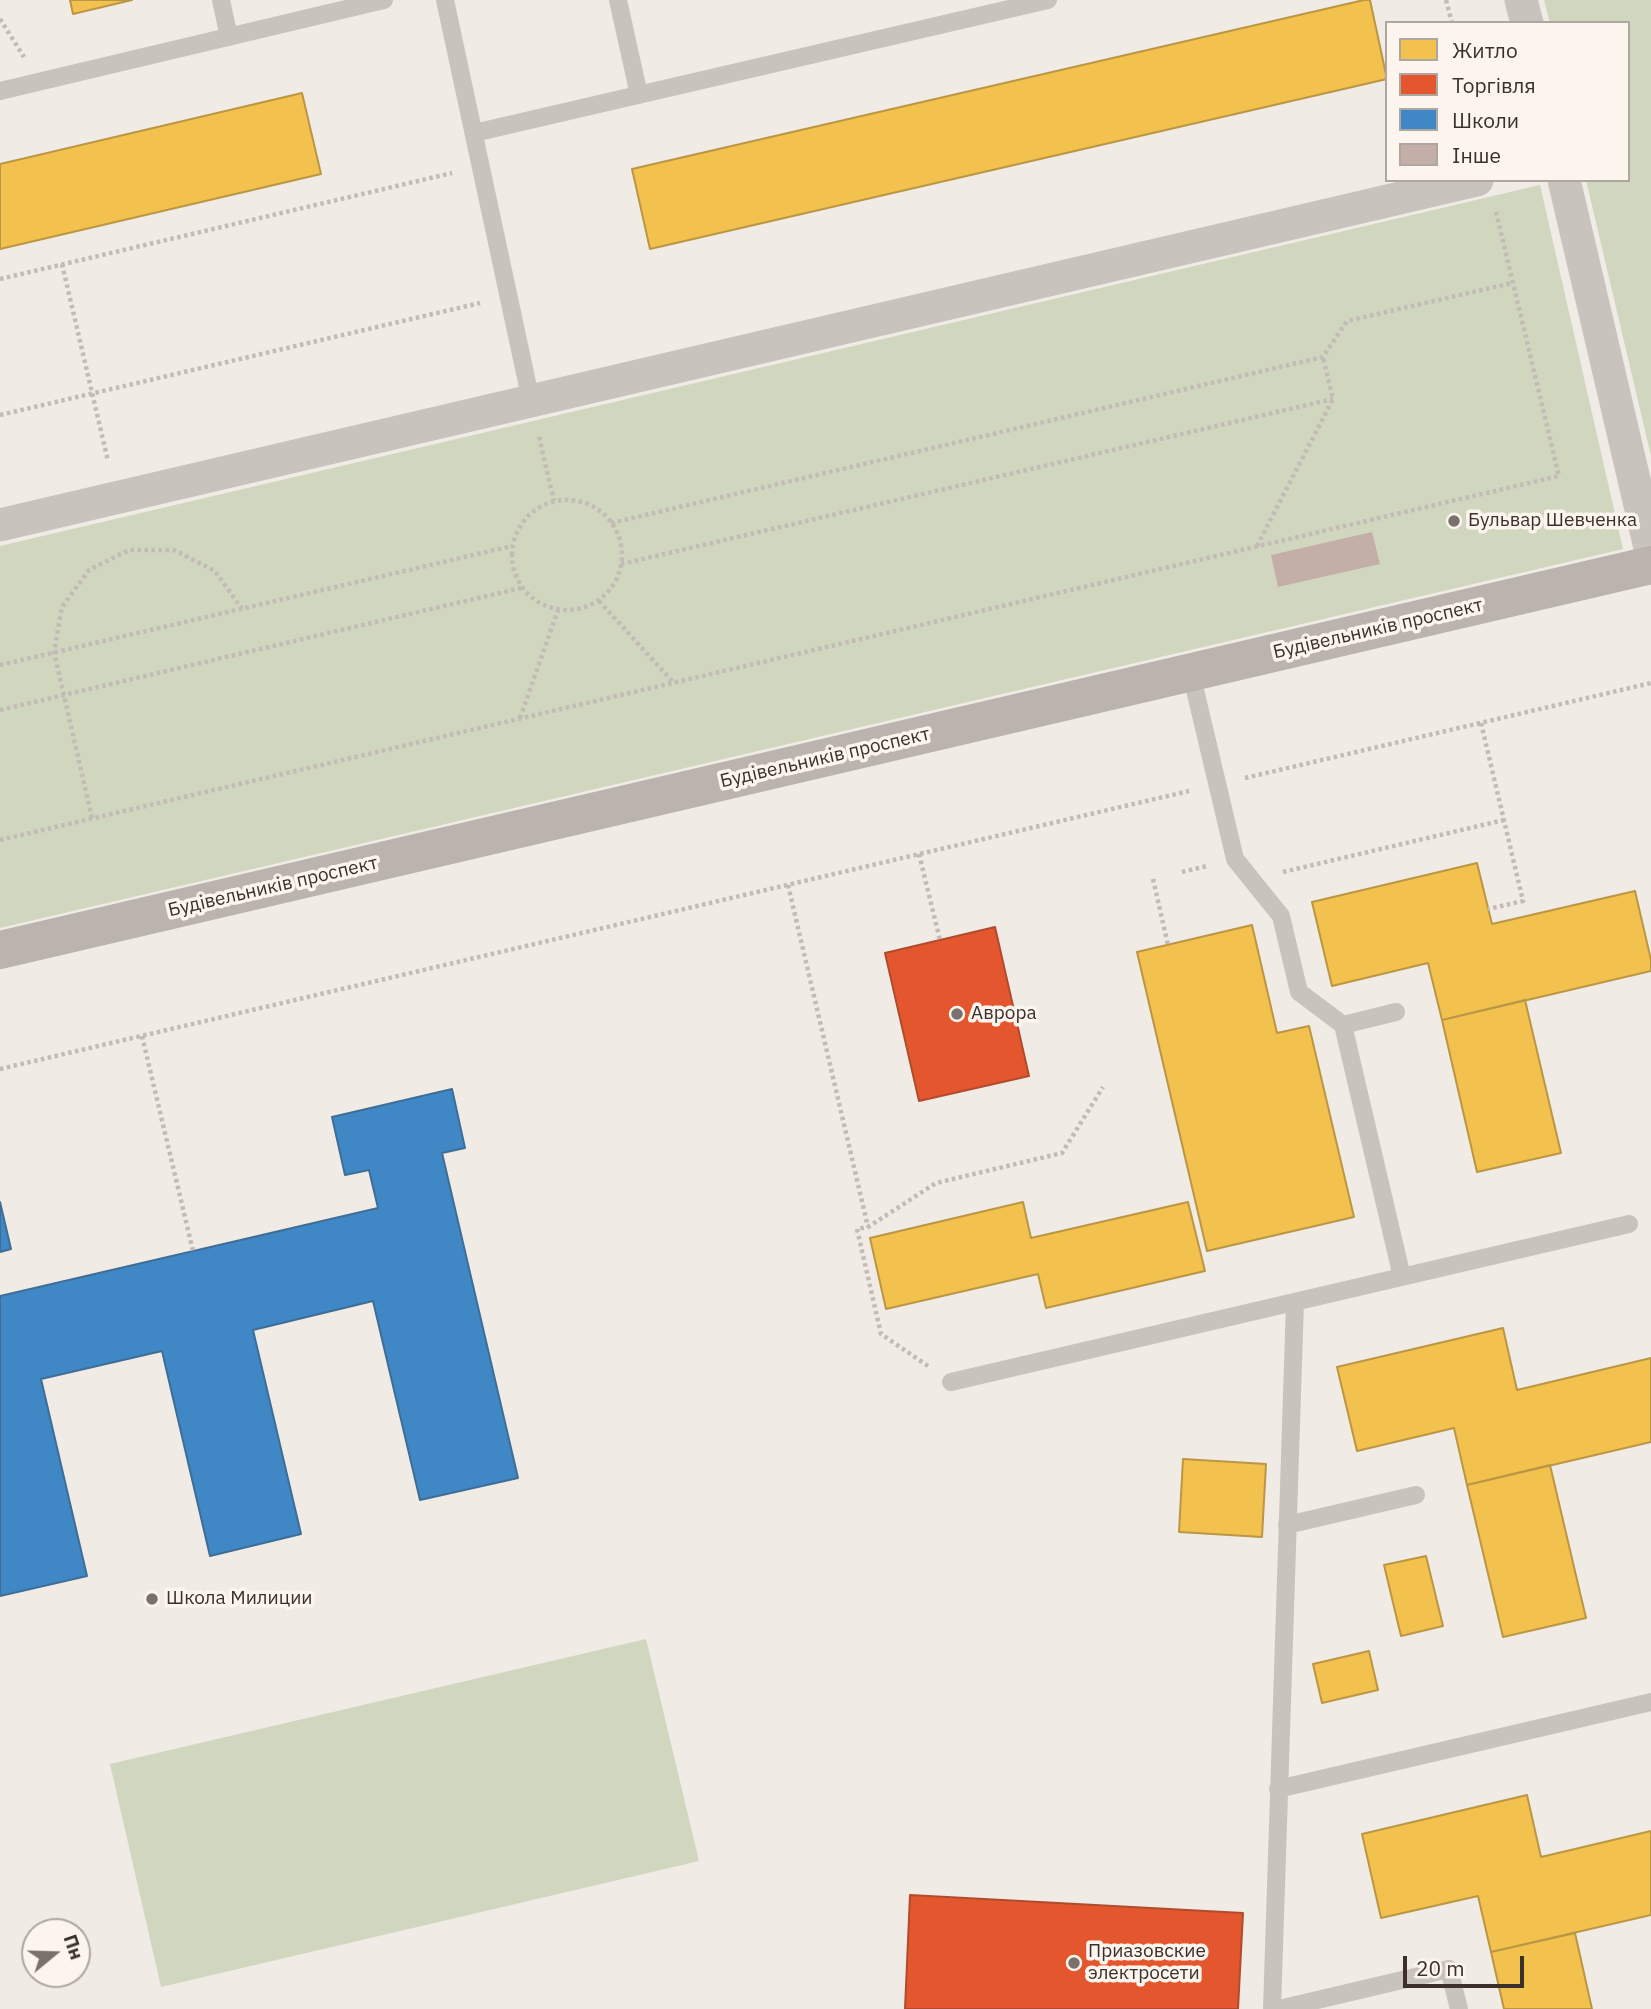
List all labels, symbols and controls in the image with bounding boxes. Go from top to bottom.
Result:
legend [1385,21,1630,182]
text: Житло [1452,36,1518,64]
text: Торгівля [1452,71,1536,99]
text: Школи [1452,106,1519,134]
text: Інше [1452,141,1501,169]
place label: Бульвар Шевченка [1468,510,1637,532]
marker: Бульвар Шевченка [1446,513,1462,529]
street label: Будівельників проспект [1271,594,1485,664]
street label: Будівельників проспект [718,723,932,793]
street label: Будівельників проспект [166,852,380,922]
place label: Аврора [971,1003,1037,1025]
marker: Аврора [949,1006,965,1022]
place label: Школа Милиции [166,1588,312,1610]
marker: Школа Милиции [144,1591,160,1607]
north arrow [21,1918,91,1988]
text: Пн [59,1931,89,1963]
place label: Приазовские электросети [1088,1941,1206,1985]
scale bar [1406,1942,1527,1986]
text: 20 m [1416,1954,1465,1982]
marker: Приазовские электросети [1066,1955,1082,1971]

